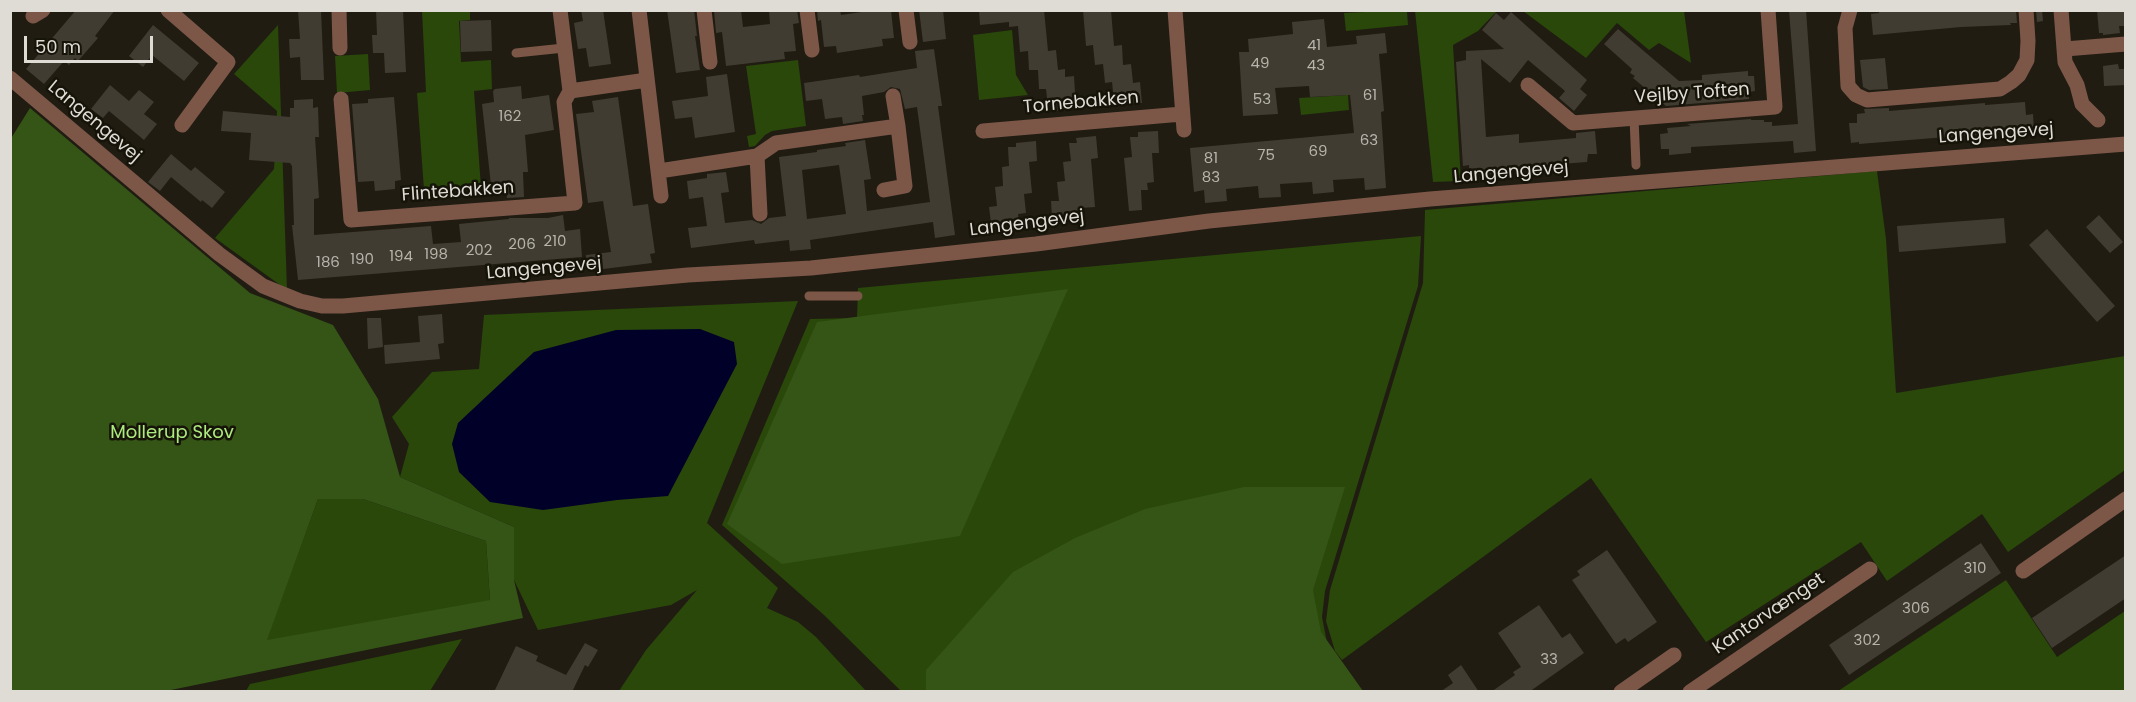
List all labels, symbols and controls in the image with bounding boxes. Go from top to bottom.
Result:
scale bar [27,24,156,62]
text: 50 m [35,34,81,59]
house number: 41 [1307,37,1321,55]
house number: 49 [1251,55,1269,73]
house number: 43 [1307,57,1325,75]
street label: Langengevej [43,77,145,167]
street label: Vejlby Toften [1634,79,1750,109]
street label: Tornebakken [1022,87,1140,119]
house number: 61 [1363,87,1377,105]
house number: 53 [1253,91,1271,109]
house number: 162 [499,108,521,126]
street label: Langengevej [1938,119,2054,149]
house number: 63 [1360,132,1378,150]
house number: 69 [1309,143,1327,161]
house number: 75 [1257,147,1275,165]
house number: 81 [1204,150,1218,168]
street label: Langengevej [1453,157,1569,189]
house number: 83 [1202,169,1220,187]
street label: Flintebakken [401,177,515,207]
street label: Langengevej [968,206,1086,242]
house number: 210 [544,233,566,251]
house number: 206 [508,236,536,254]
house number: 202 [466,242,492,260]
house number: 198 [424,246,448,264]
house number: 194 [389,248,413,266]
house number: 190 [350,251,374,269]
street label: Langengevej [486,253,602,285]
house number: 186 [316,254,340,272]
park label: Mollerup Skov [110,422,234,444]
house number: 310 [1963,560,1987,578]
street label: Kantorvænget [1709,569,1829,659]
house number: 306 [1902,600,1930,618]
house number: 302 [1854,632,1880,650]
house number: 33 [1540,651,1558,669]

